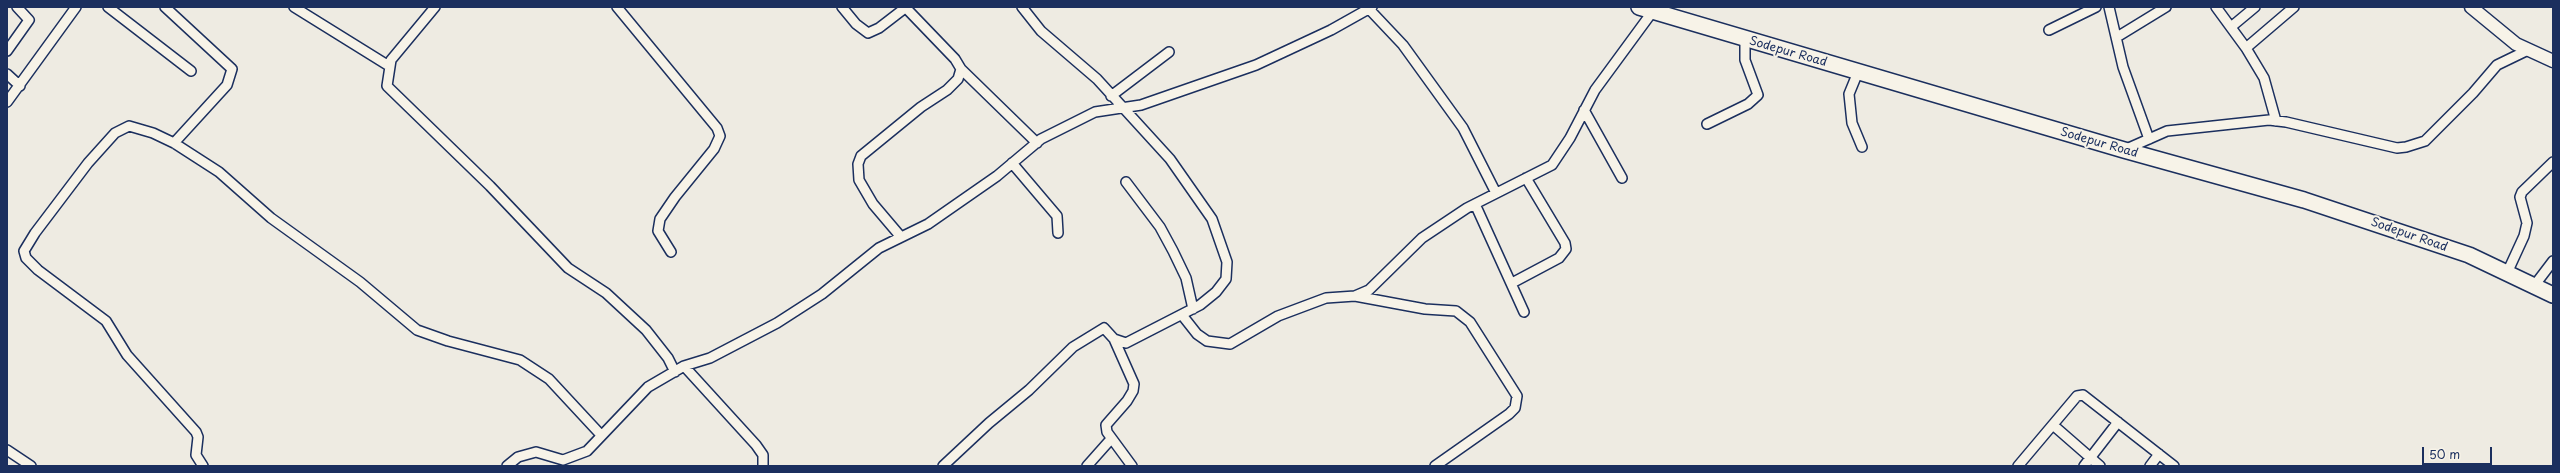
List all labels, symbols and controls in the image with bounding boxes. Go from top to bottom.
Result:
street label: Sodepur Road [1747,34,1829,70]
street label: Sodepur Road [2058,125,2140,161]
street label: Sodepur Road [2369,215,2449,255]
scale bar [2424,439,2494,465]
text: 50 m [2429,445,2460,463]

